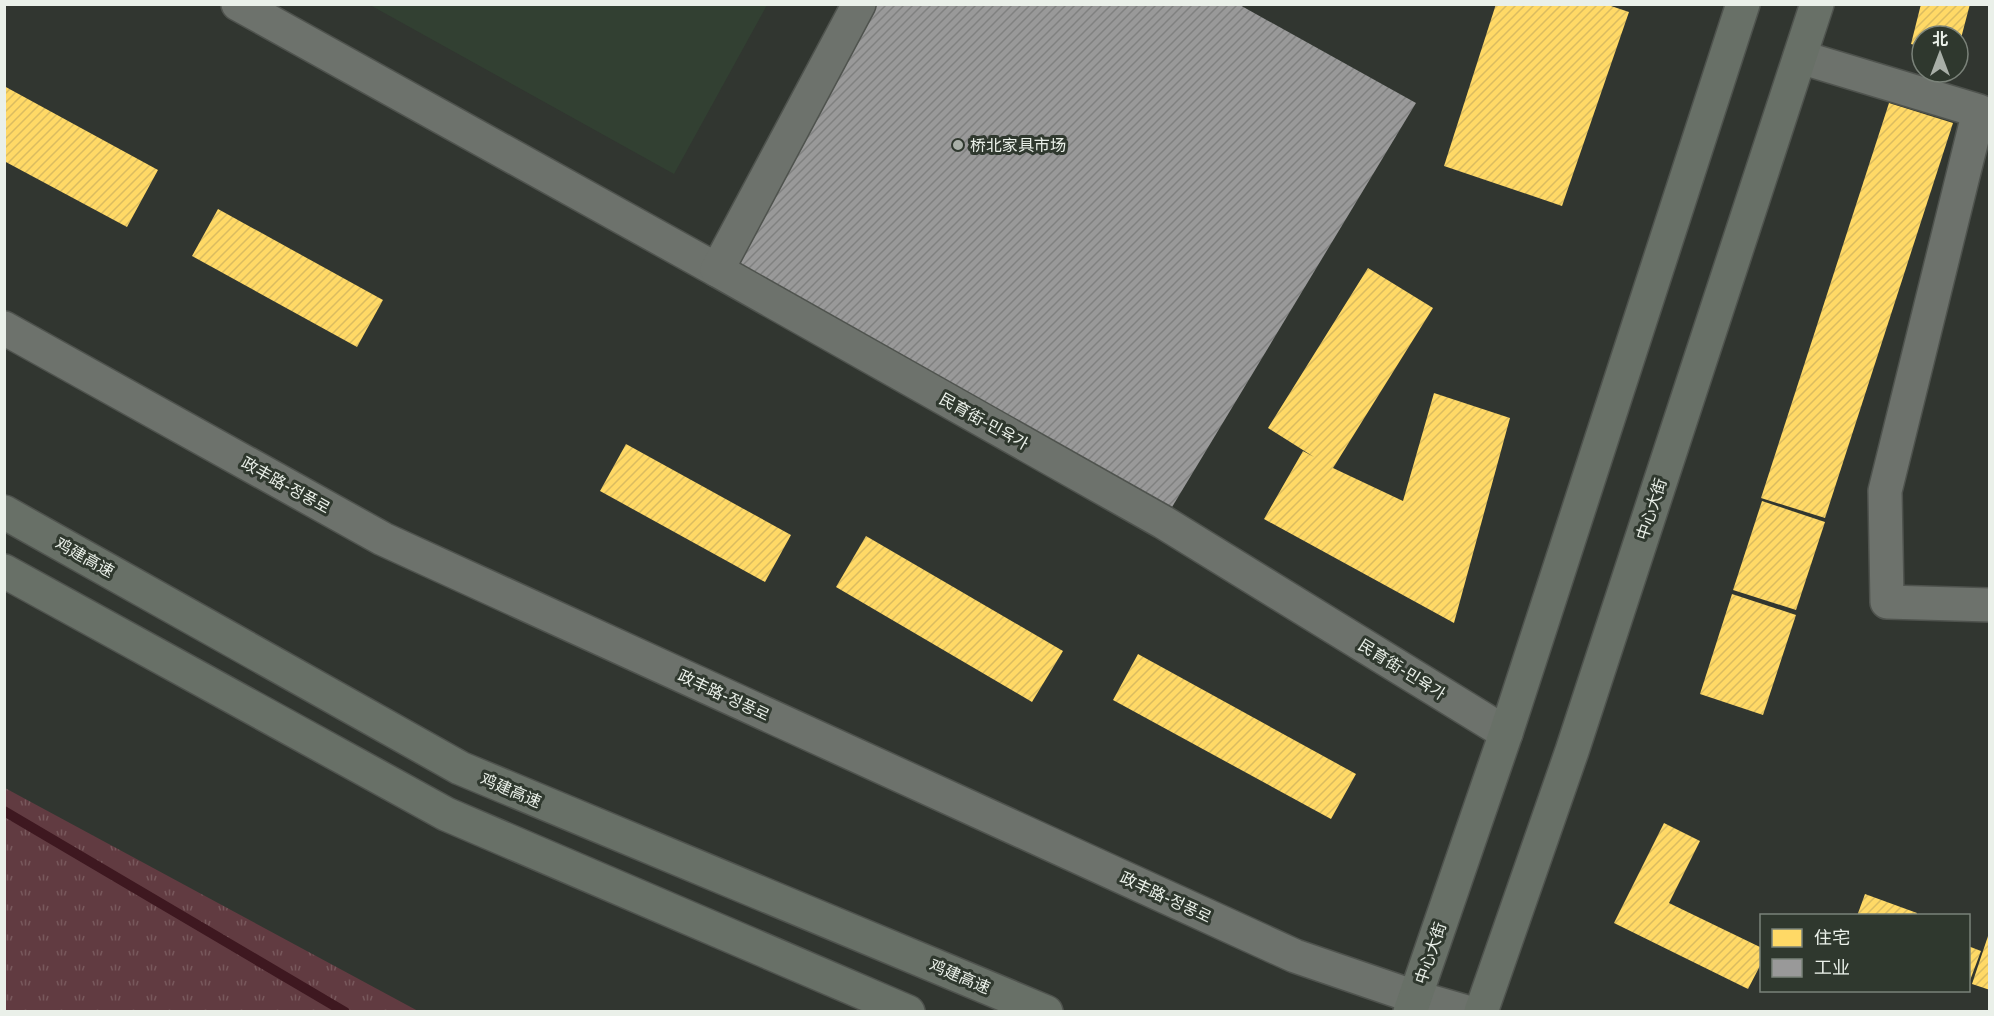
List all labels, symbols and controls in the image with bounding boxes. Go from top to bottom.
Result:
north arrow [1910,24,1970,84]
text: 北 [1932,29,1948,49]
place label: 桥北家具市场 [970,135,1066,155]
marker: 桥北家具市场 [951,138,965,152]
street label: 民育街-민육가 [936,388,1032,454]
street label: 政丰路-정풍로 [238,452,334,518]
street label: 中心大街 [1632,475,1670,543]
street label: 鸡建高速 [52,533,118,581]
street label: 民育街-민육가 [1355,634,1449,704]
street label: 政丰路-정풍로 [675,665,773,725]
street label: 鸡建高速 [478,768,544,812]
street label: 政丰路-정풍로 [1117,867,1215,927]
legend [1760,914,1970,992]
street label: 中心大街 [1410,919,1450,987]
text: 住宅 [1814,926,1850,949]
street label: 鸡建高速 [927,954,993,998]
text: 工业 [1814,956,1850,979]

